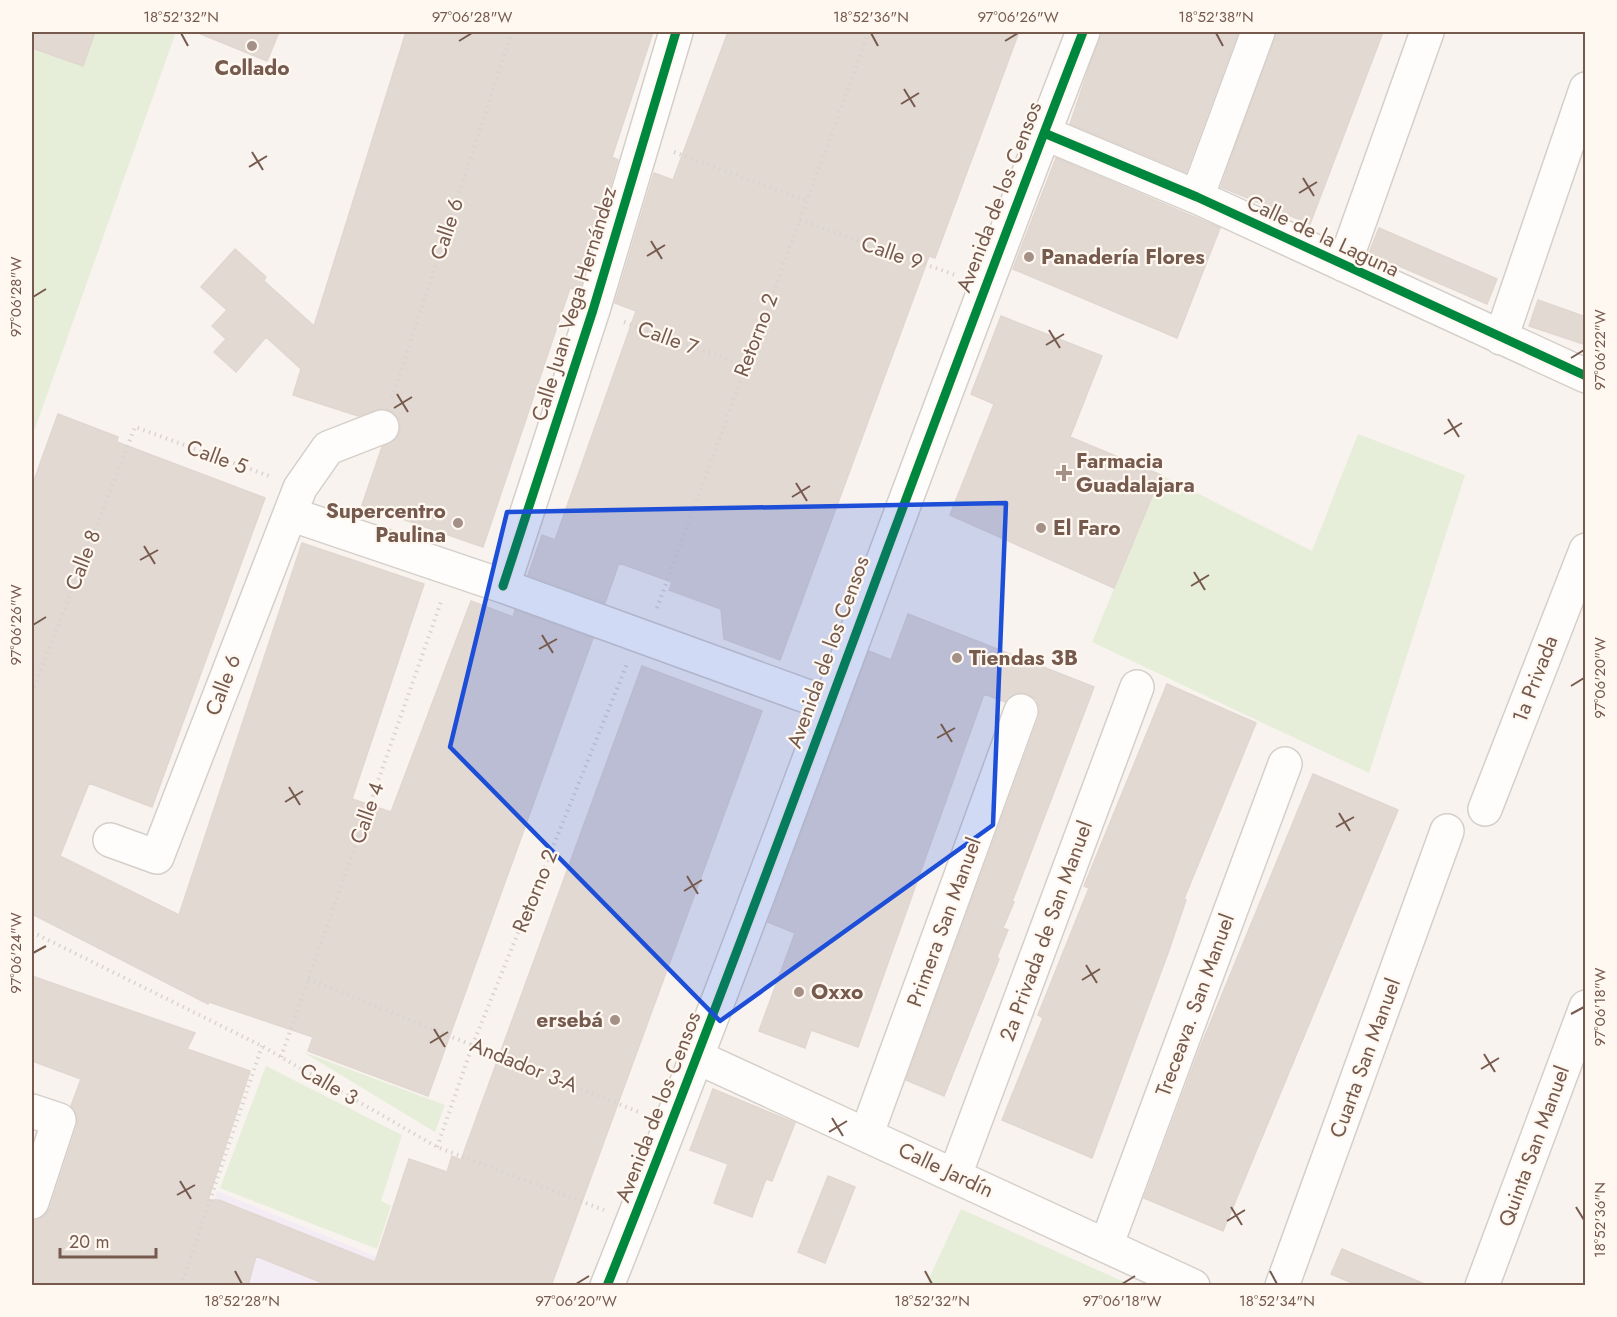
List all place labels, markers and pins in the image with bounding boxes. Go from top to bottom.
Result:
marker: Collado [245,39,259,53]
place label: Collado [214,53,290,83]
place label: Panadería Flores [1041,242,1205,272]
marker: Panadería Flores [1022,250,1036,264]
place label: Farmacia Guadalajara [1076,446,1195,500]
marker: Farmacia Guadalajara [1057,466,1071,480]
place label: Supercentro Paulina [326,496,446,550]
place label: El Faro [1053,513,1121,543]
marker: Supercentro Paulina [451,516,465,530]
marker: El Faro [1034,521,1048,535]
place label: Tiendas 3B [969,643,1078,673]
marker: Tiendas 3B [950,651,964,665]
place label: Oxxo [811,977,863,1007]
marker: Oxxo [792,985,806,999]
place label: ersebá [536,1005,603,1035]
marker: ersebá [608,1013,622,1027]

